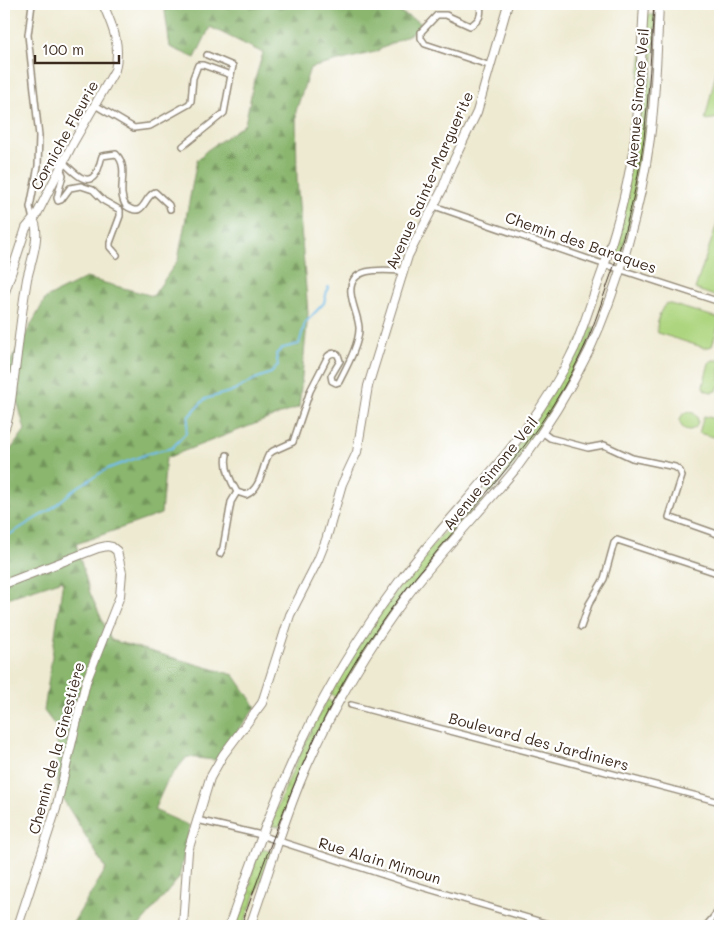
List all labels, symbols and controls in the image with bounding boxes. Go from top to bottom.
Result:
street label: Avenue Simone Veil [621,27,653,169]
scale bar [35,32,119,64]
text: 100 m [42,39,84,59]
street label: Corniche Fleurie [26,77,102,193]
street label: Avenue Sainte-Marguerite [381,88,477,272]
street label: Chemin des Baraques [503,207,659,277]
street label: Avenue Simone Veil [438,412,542,534]
street label: Chemin de la Ginestière [23,660,89,836]
street label: Boulevard des Jardiniers [447,707,631,775]
street label: Rue Alain Mimoun [316,832,444,888]

